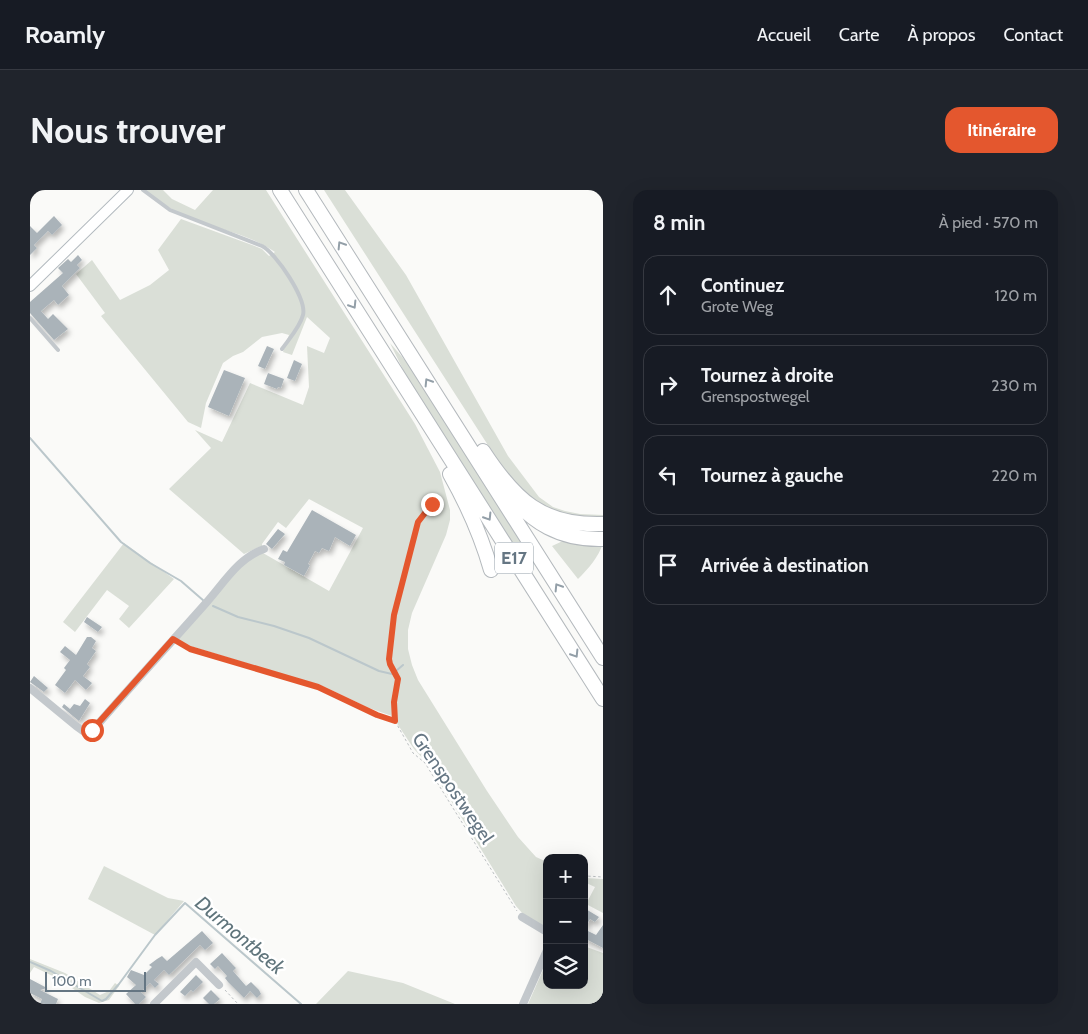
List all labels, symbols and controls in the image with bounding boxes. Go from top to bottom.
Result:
text: Roamly [25,20,105,49]
text: Accueil [757,24,811,46]
text: Carte [839,24,879,46]
text: À propos [907,24,975,46]
text: Contact [1003,24,1063,46]
button: Itinéraire [945,107,1058,153]
text: Nous trouver [30,109,225,152]
text: 8 min [653,210,705,235]
text: À pied · 570 m [939,213,1038,232]
one-way arrow [338,241,347,251]
text: Continuez [701,274,784,297]
icon: ahead [654,281,682,309]
text: 120 m [995,286,1037,305]
text: Grote Weg [701,297,773,316]
one-way arrow [347,300,357,309]
text: Tournez à droite [701,364,834,387]
icon: right [654,371,682,399]
text: 230 m [991,376,1037,395]
one-way arrow [425,378,435,387]
text: Grenspostwegel [701,387,810,406]
icon: left [654,461,682,489]
text: Tournez à gauche [701,464,843,487]
text: 220 m [991,466,1037,485]
route end [421,493,444,516]
one-way arrow [481,511,491,520]
road number: E17 [495,542,533,573]
icon: arrive [654,551,682,579]
text: Arrivée à destination [701,554,869,577]
one-way arrow [555,584,564,593]
one-way arrow [568,649,578,658]
route start [81,719,104,742]
street label: Grenspostwegel [407,728,499,848]
map controls [543,854,588,989]
button: + [543,854,588,899]
water label: Durmontbeek [190,891,291,980]
button: − [543,899,588,944]
button: layers [543,944,588,989]
scale bar [45,969,146,992]
text: 100 m [52,972,92,990]

